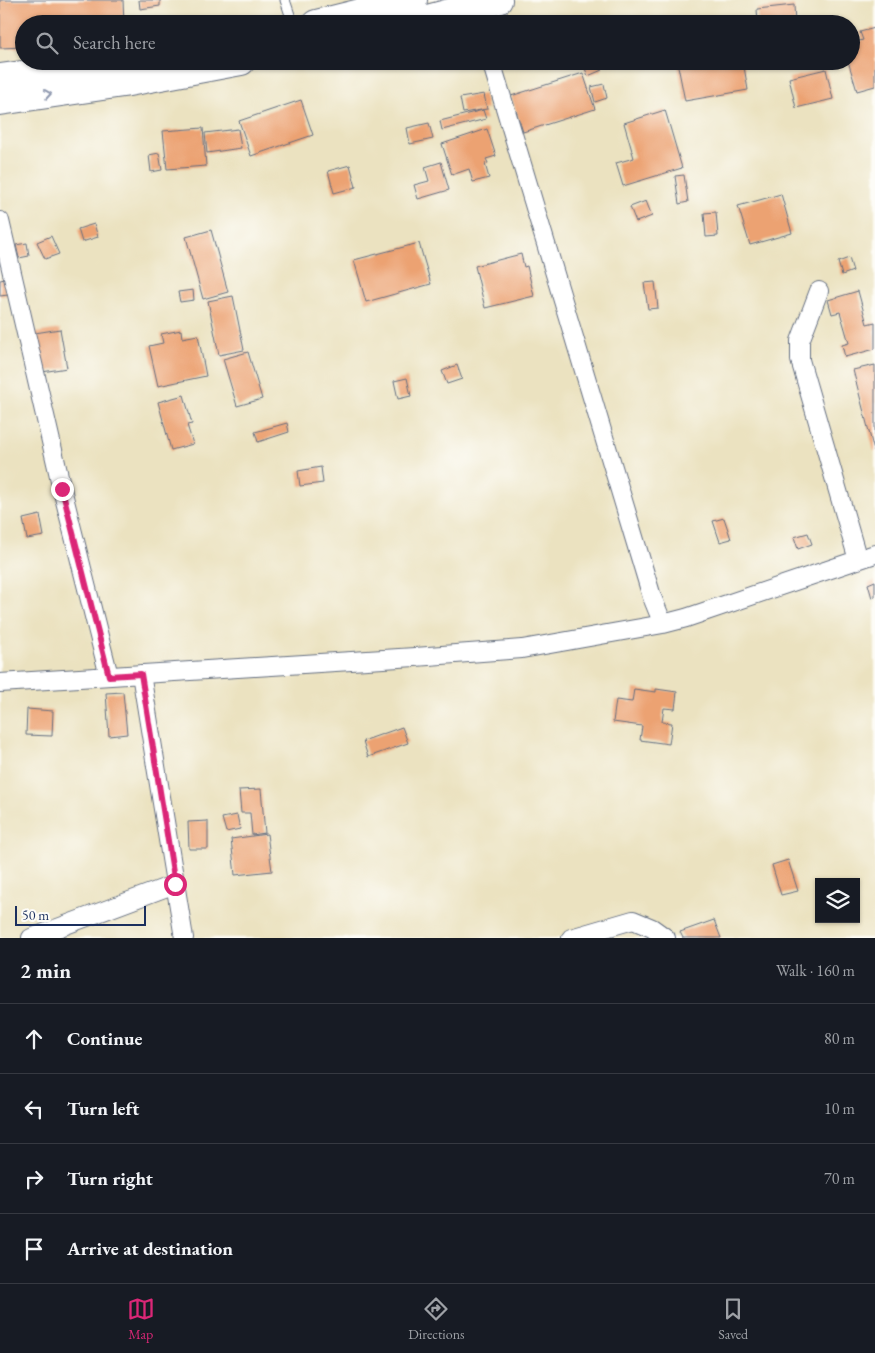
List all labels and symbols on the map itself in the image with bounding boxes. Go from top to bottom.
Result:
one-way arrow [45,89,53,100]
route end [51,478,74,501]
route start [164,873,187,896]
scale bar [15,903,146,926]

